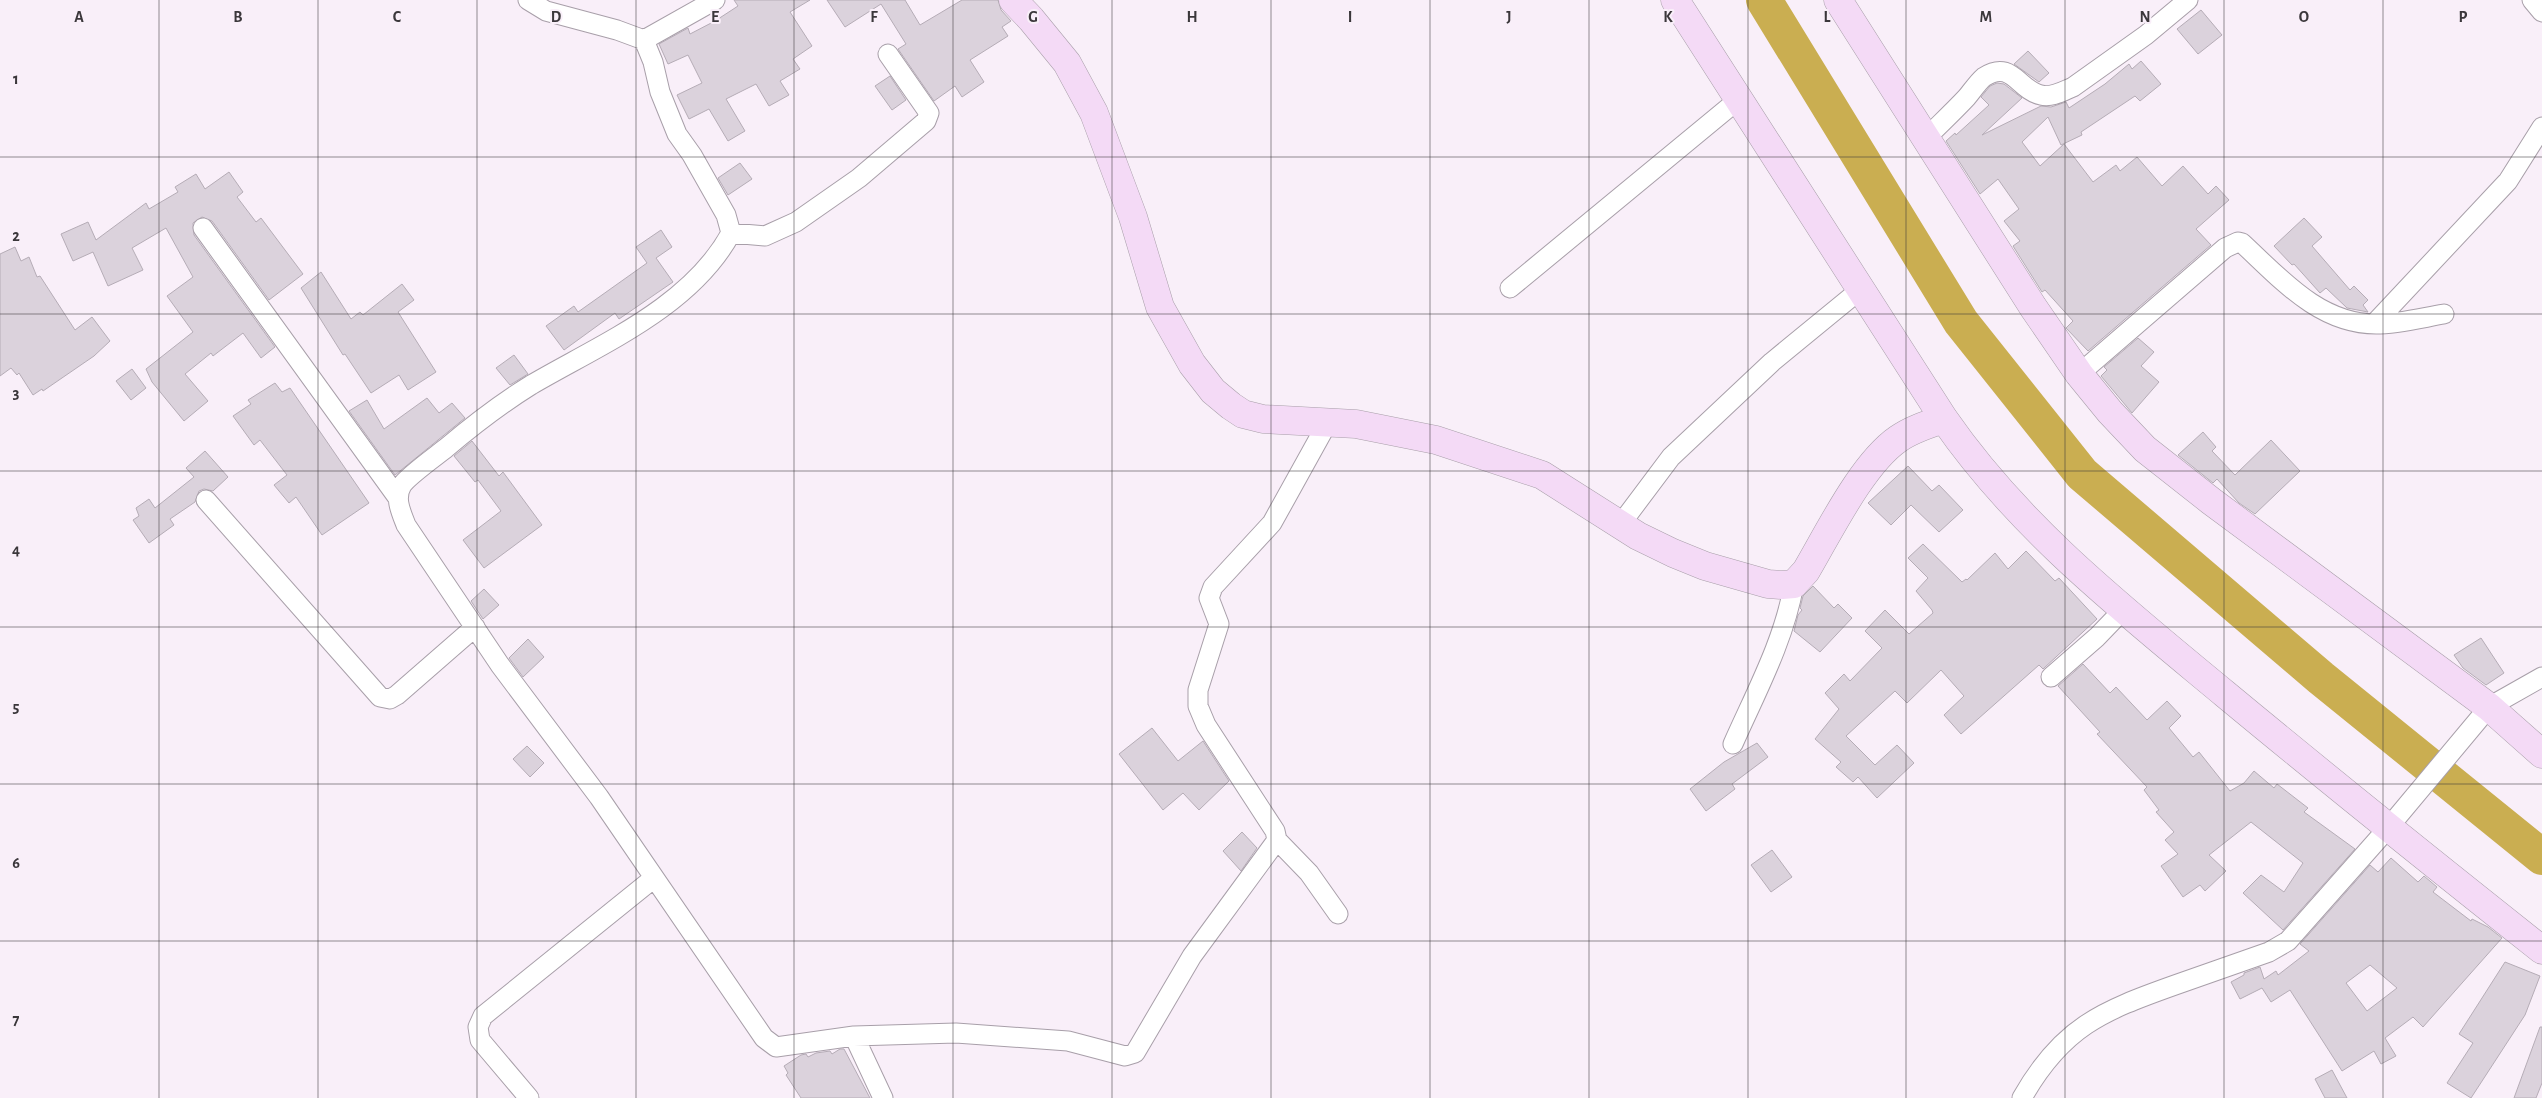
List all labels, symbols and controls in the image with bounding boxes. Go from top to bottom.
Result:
text: A [74,9,84,25]
text: B [233,9,243,25]
text: C [393,9,402,25]
text: D [551,9,562,25]
text: E [711,9,719,25]
text: F [870,9,878,25]
text: G [1028,9,1038,25]
text: H [1186,9,1198,25]
text: I [1348,9,1352,25]
text: J [1506,9,1512,25]
text: K [1663,9,1673,25]
text: L [1824,9,1831,25]
text: M [1980,9,1992,25]
text: N [2139,9,2151,25]
text: O [2299,9,2309,25]
text: P [2459,9,2468,25]
text: 1 [13,71,19,87]
text: 2 [12,228,20,244]
text: 3 [13,385,20,401]
text: 4 [12,542,20,558]
text: 5 [13,699,20,715]
text: 6 [12,855,20,871]
text: 7 [13,1012,20,1028]

